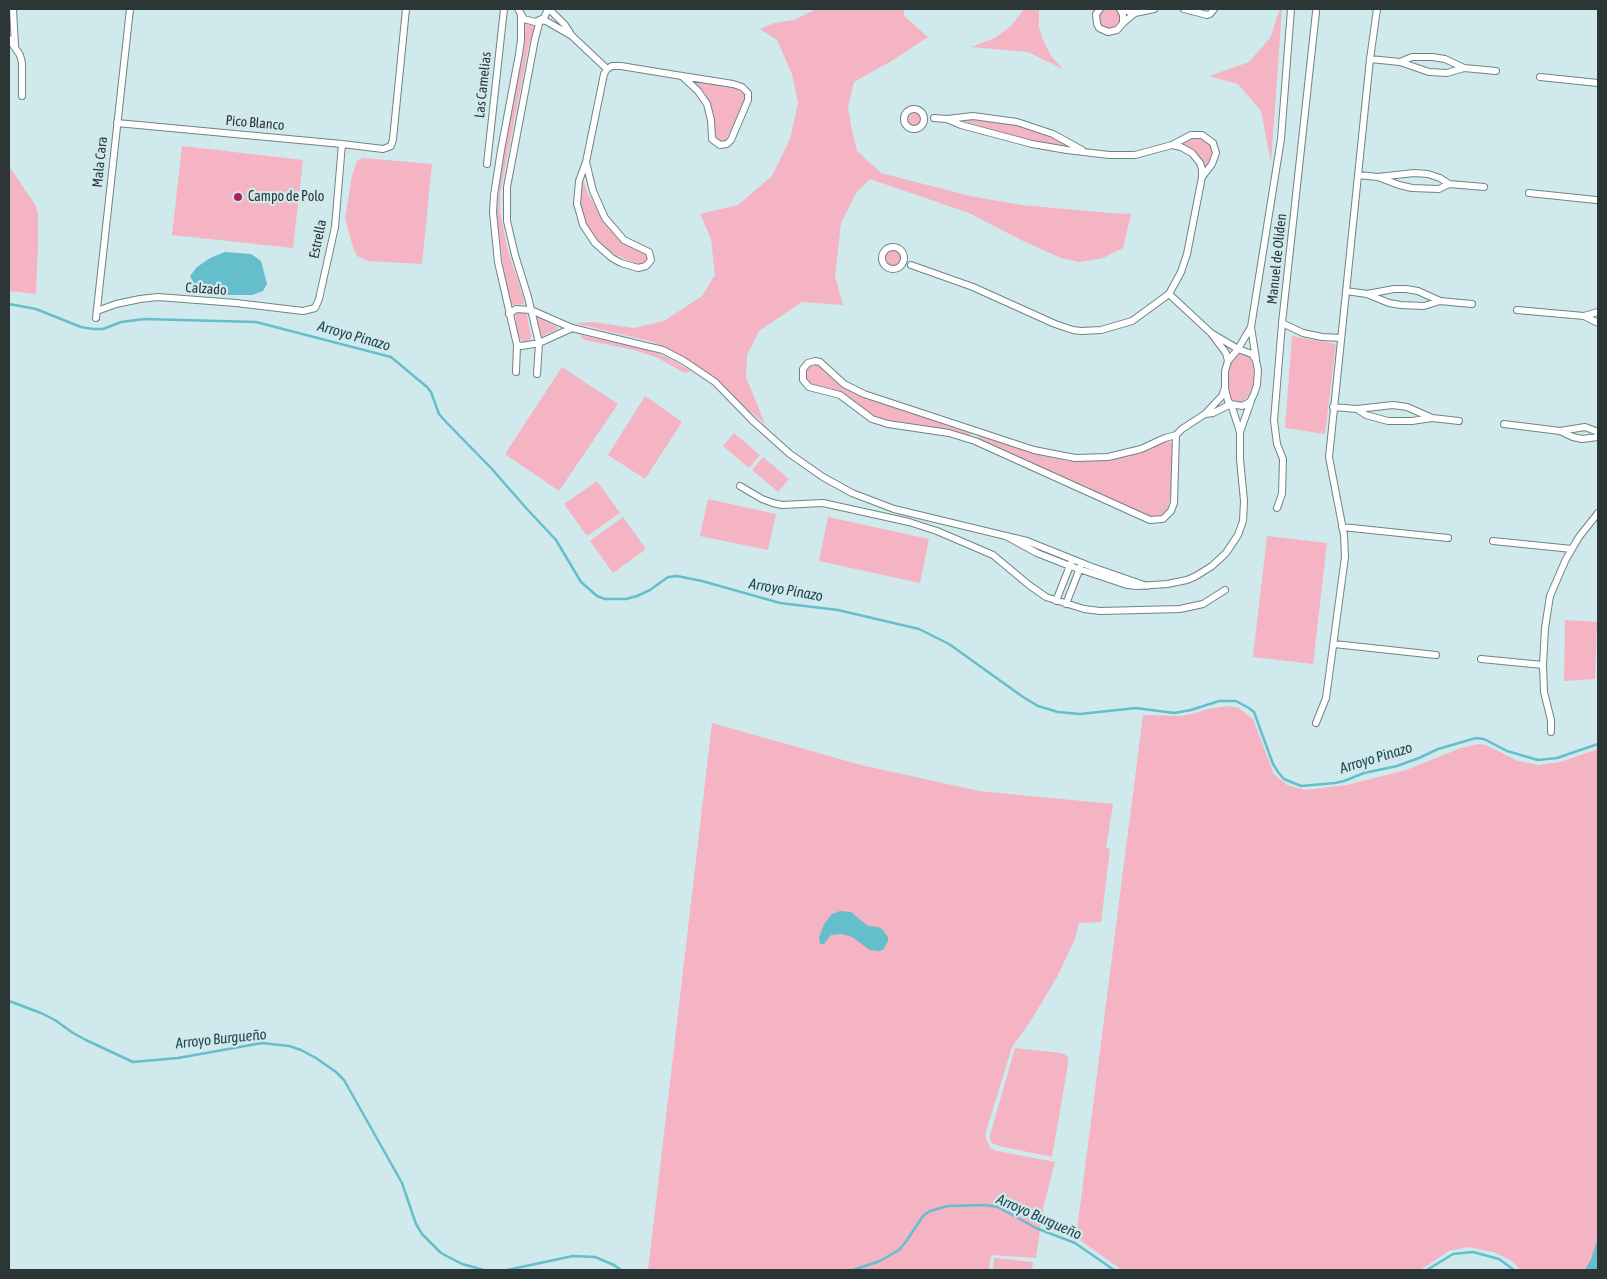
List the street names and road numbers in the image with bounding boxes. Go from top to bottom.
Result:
street label: Las Camelias [471,51,495,119]
street label: Pico Blanco [225,112,285,134]
street label: Mala Cara [89,136,111,188]
street label: Manuel de Oliden [1264,213,1290,305]
street label: Estrella [306,218,330,260]
street label: Calzado [185,279,227,299]

